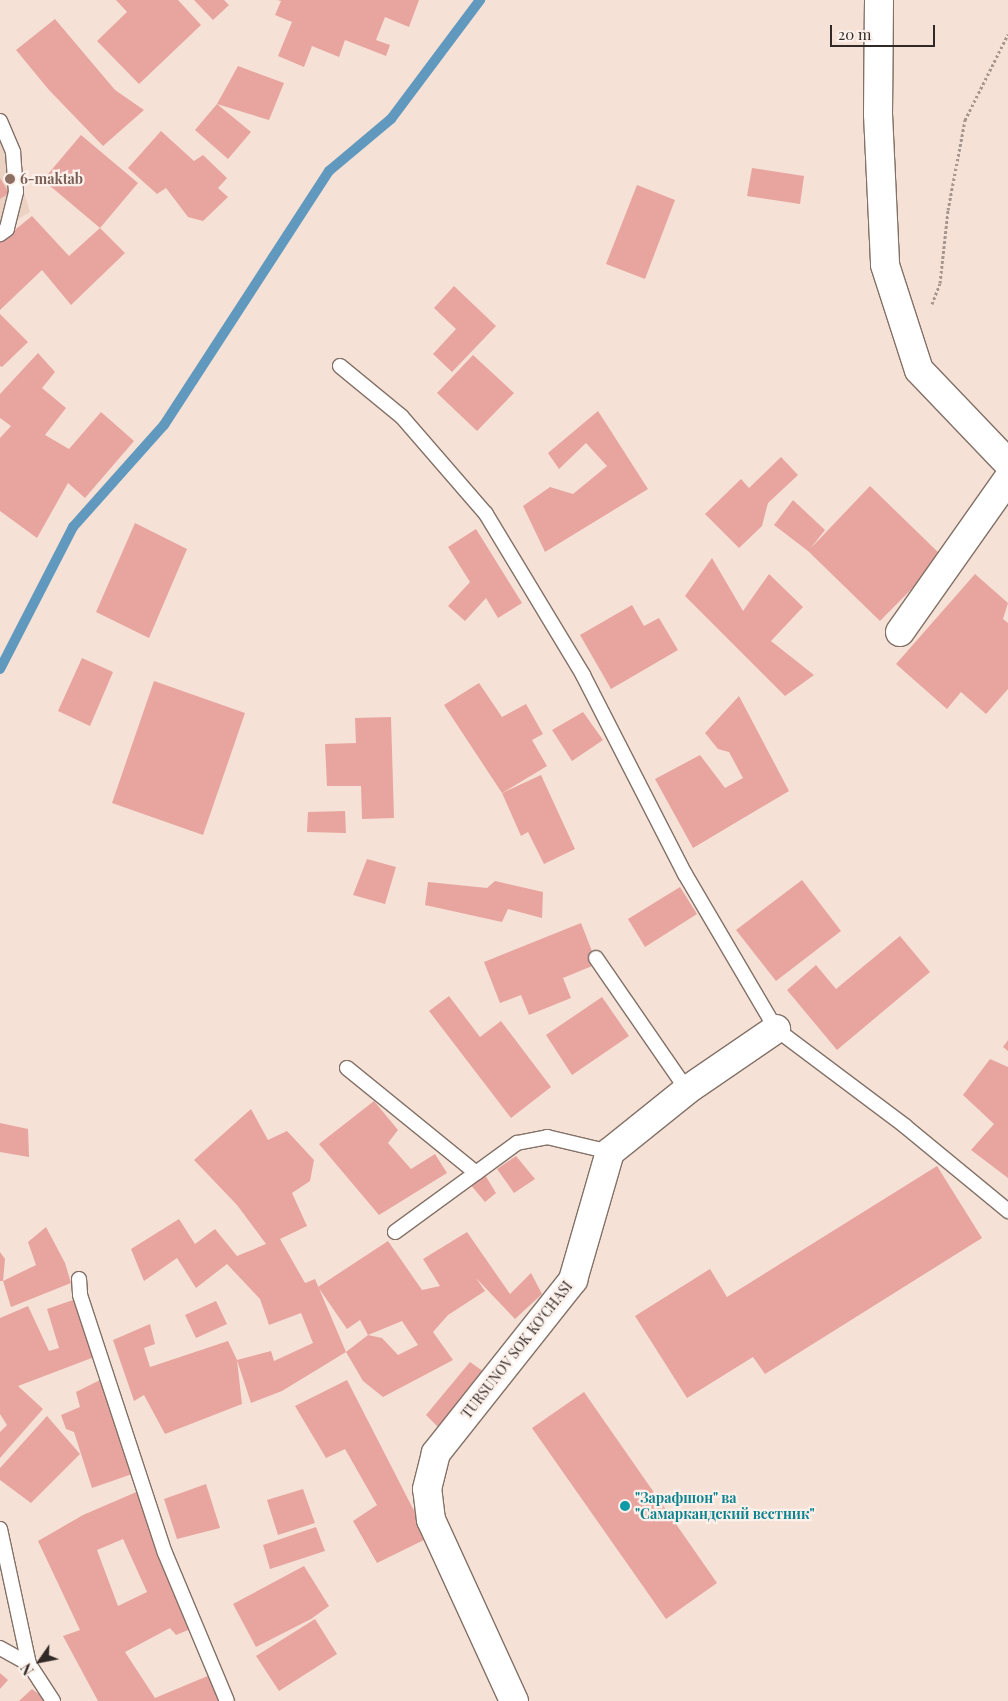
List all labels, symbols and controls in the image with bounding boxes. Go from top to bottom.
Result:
scale bar [833,15,938,47]
text: 20 m [838,24,871,44]
place label: 6-maktab [20,171,83,187]
marker: 6-maktab [4,173,16,185]
street label: TURSUNOV SOK KO'CHASI [458,1278,576,1422]
place label: "Зарафшон" ва "Самаркандский вестник" [635,1490,815,1522]
marker: "Зарафшон" ва "Самаркандский вестник" [619,1500,631,1512]
north arrow [15,1636,65,1686]
text: N [16,1660,38,1679]

